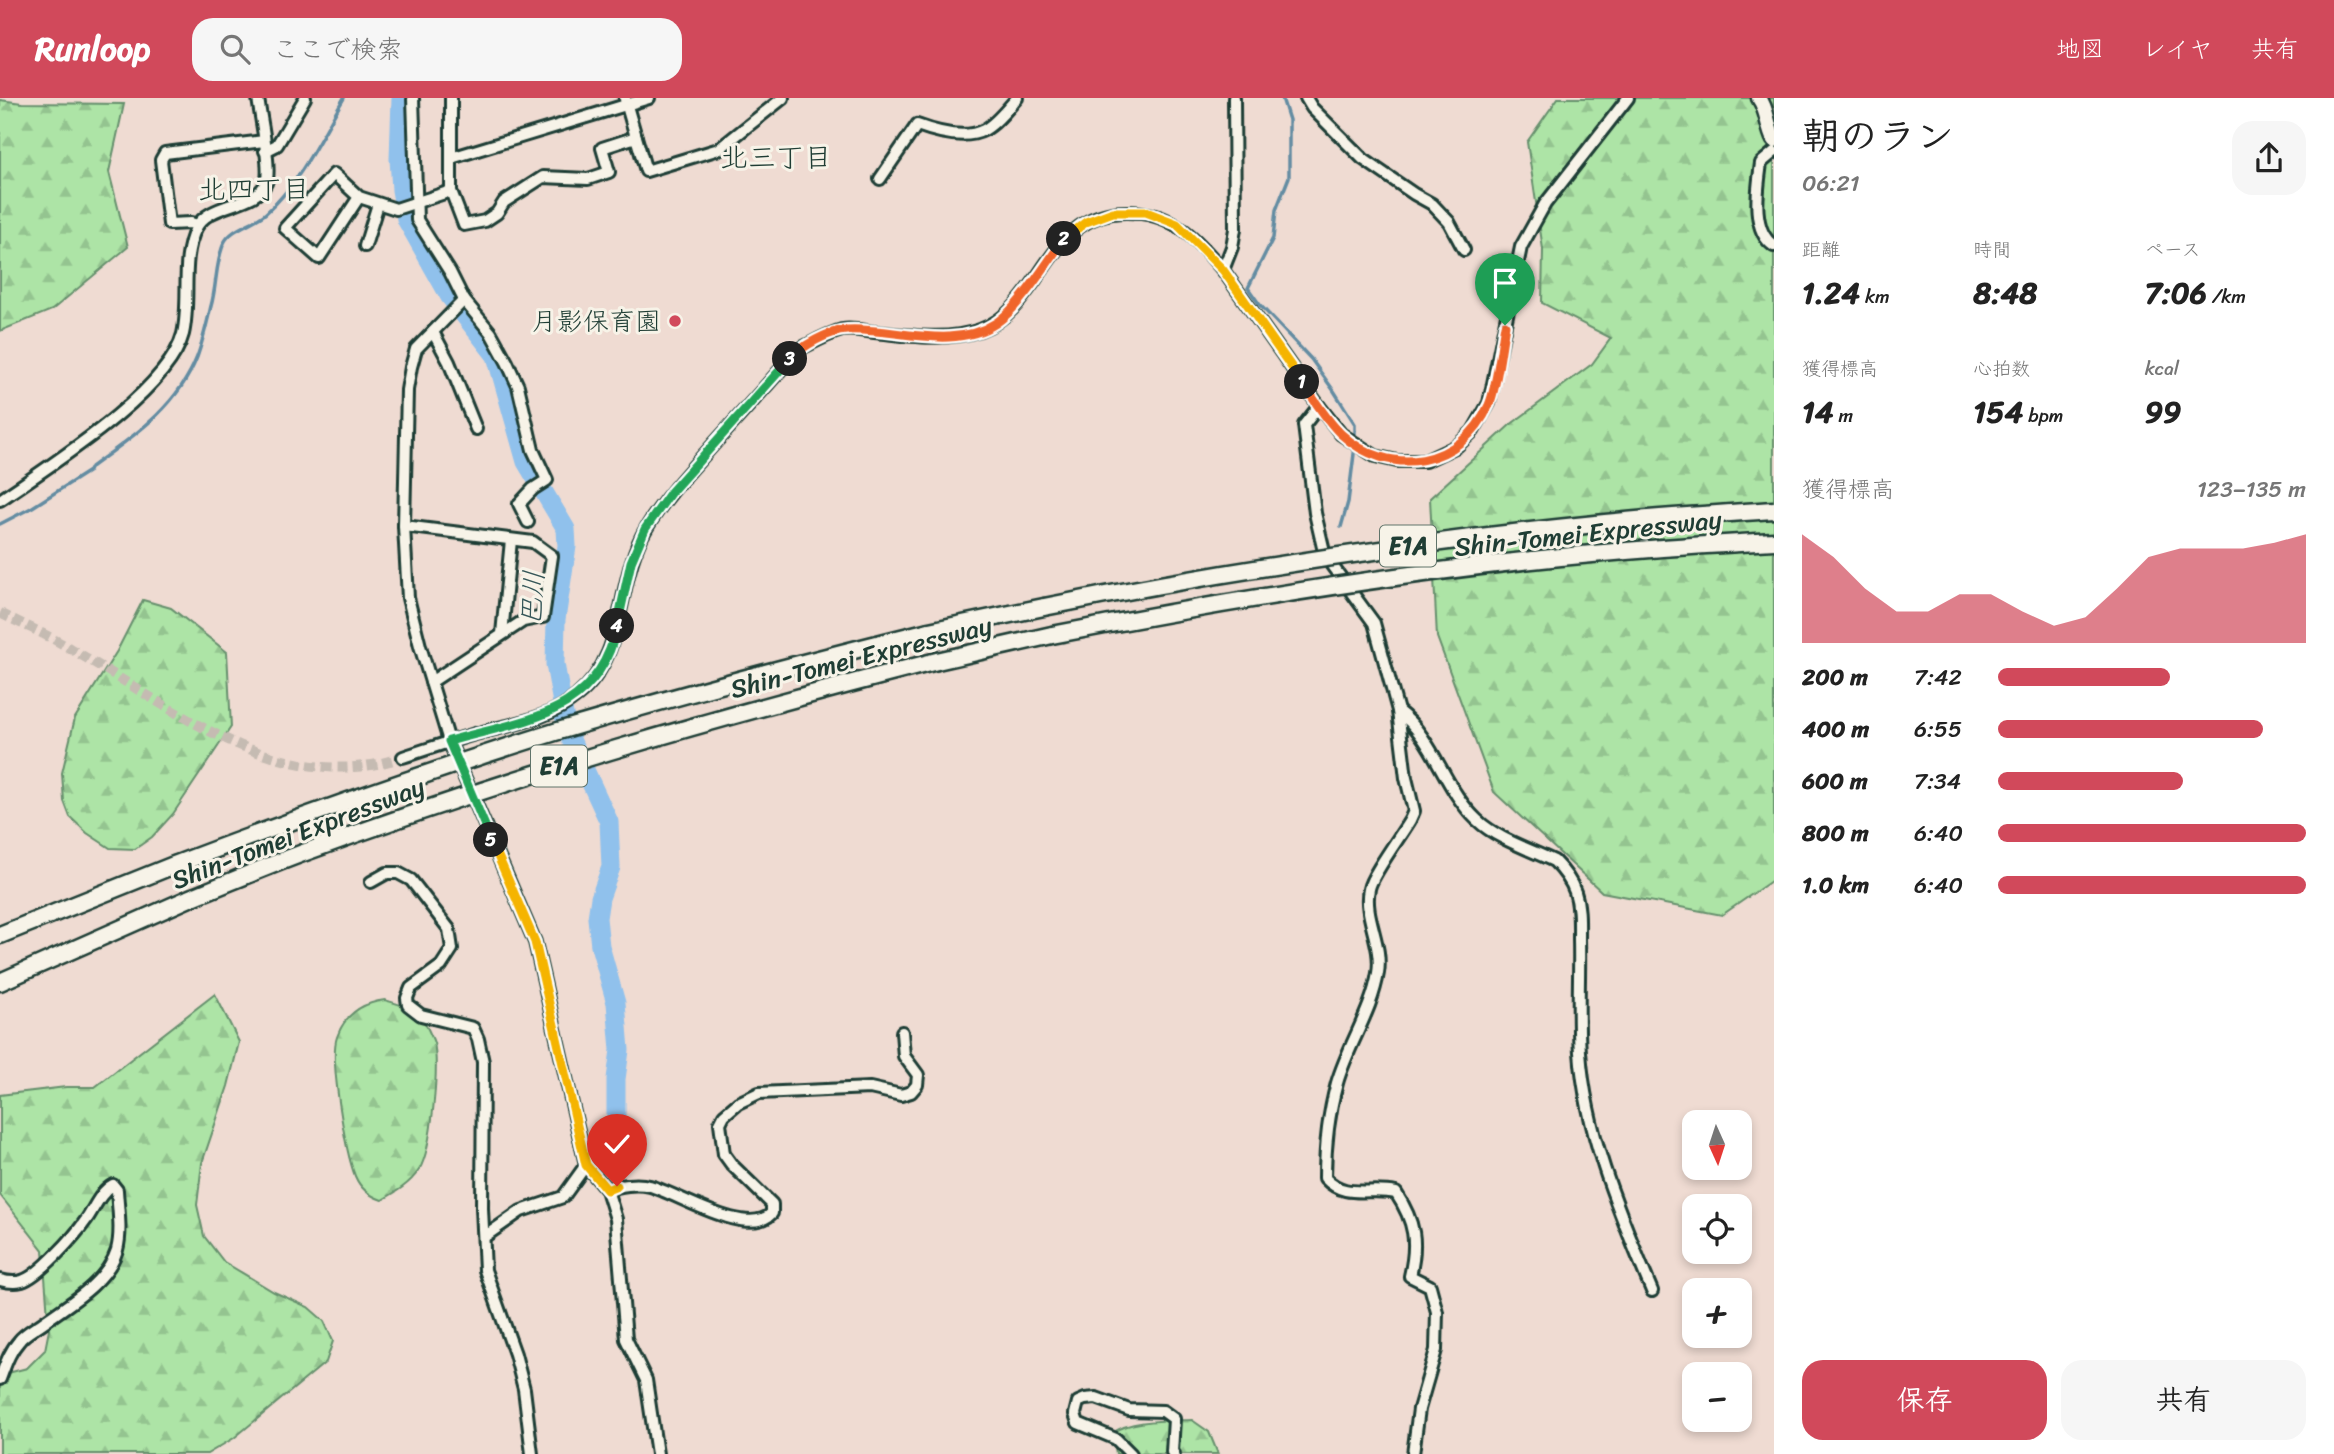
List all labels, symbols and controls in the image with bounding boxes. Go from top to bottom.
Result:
search box [192,18,682,81]
text: Runloop [35,20,150,78]
text: ここで検索 [272,26,402,72]
text: 地図 [2056,28,2104,70]
text: レイヤ [2142,28,2213,70]
text: 共有 [2251,28,2299,70]
icon: search [216,30,254,68]
text: 朝のラン [1802,103,1954,170]
button: share [2232,121,2306,195]
district label: 北三丁目 [720,133,832,182]
text: 06:21 [1802,163,1860,204]
district label: 北四丁目 [198,165,310,214]
pin: 2 [1046,222,1082,256]
text: 2 [1058,222,1069,255]
text: 距離 [1802,233,1840,266]
text: 時間 [1973,233,2011,266]
text: ペース [2145,233,2201,266]
pin [1475,253,1535,325]
icon: arrive [1486,264,1524,302]
text: 1.24 [1802,266,1860,320]
text: 8:48 [1973,266,2037,320]
text: 7:06 [2145,266,2207,320]
text: km [1860,280,1890,313]
text: /km [2207,280,2246,313]
place label: 月影保育園 [531,298,661,344]
marker: 月影保育園 [667,313,683,329]
pin: 3 [772,342,808,376]
text: 3 [784,342,795,375]
text: 獲得標高 [1802,352,1878,385]
text: 心拍数 [1973,352,2030,385]
text: kcal [2145,352,2179,385]
pin: 1 [1284,364,1320,400]
text: 1 [1297,365,1306,398]
text: 14 [1802,385,1834,439]
text: 154 [1973,385,2023,439]
text: 99 [2145,385,2182,439]
text: m [1834,399,1853,432]
text: bpm [2023,399,2063,432]
text: 獲得標高 [1802,469,1894,510]
text: 123–135 m [2197,469,2306,510]
street label: Shin-Tomei Expressway [1452,496,1724,570]
road number: E1A [1380,526,1436,566]
water label: 巴川 [506,568,558,628]
street label: Shin-Tomei Expressway [725,602,997,712]
pin: 4 [600,608,634,644]
text: 4 [611,609,622,642]
text: 200 m [1802,657,1868,698]
text: 7:42 [1914,657,1962,698]
text: 400 m [1802,709,1869,750]
text: 6:55 [1914,709,1962,750]
road number: E1A [531,746,587,786]
text: 600 m [1802,761,1868,802]
text: 7:34 [1914,761,1961,802]
street label: Shin-Tomei Expressway [165,763,432,903]
text: 800 m [1802,813,1869,854]
text: 6:40 [1914,813,1963,854]
pin: 5 [474,822,508,858]
text: 5 [485,823,496,856]
text: 1.0 km [1802,865,1869,906]
text: 6:40 [1914,865,1963,906]
north arrow [1682,1110,1752,1180]
map controls [1682,1110,1752,1432]
pin [587,1114,647,1186]
icon: check [598,1125,636,1163]
button: locate [1682,1194,1752,1264]
button: + [1682,1278,1752,1348]
button: 保存 [1802,1360,2047,1440]
button: 共有 [2061,1360,2306,1440]
button: − [1682,1362,1752,1432]

